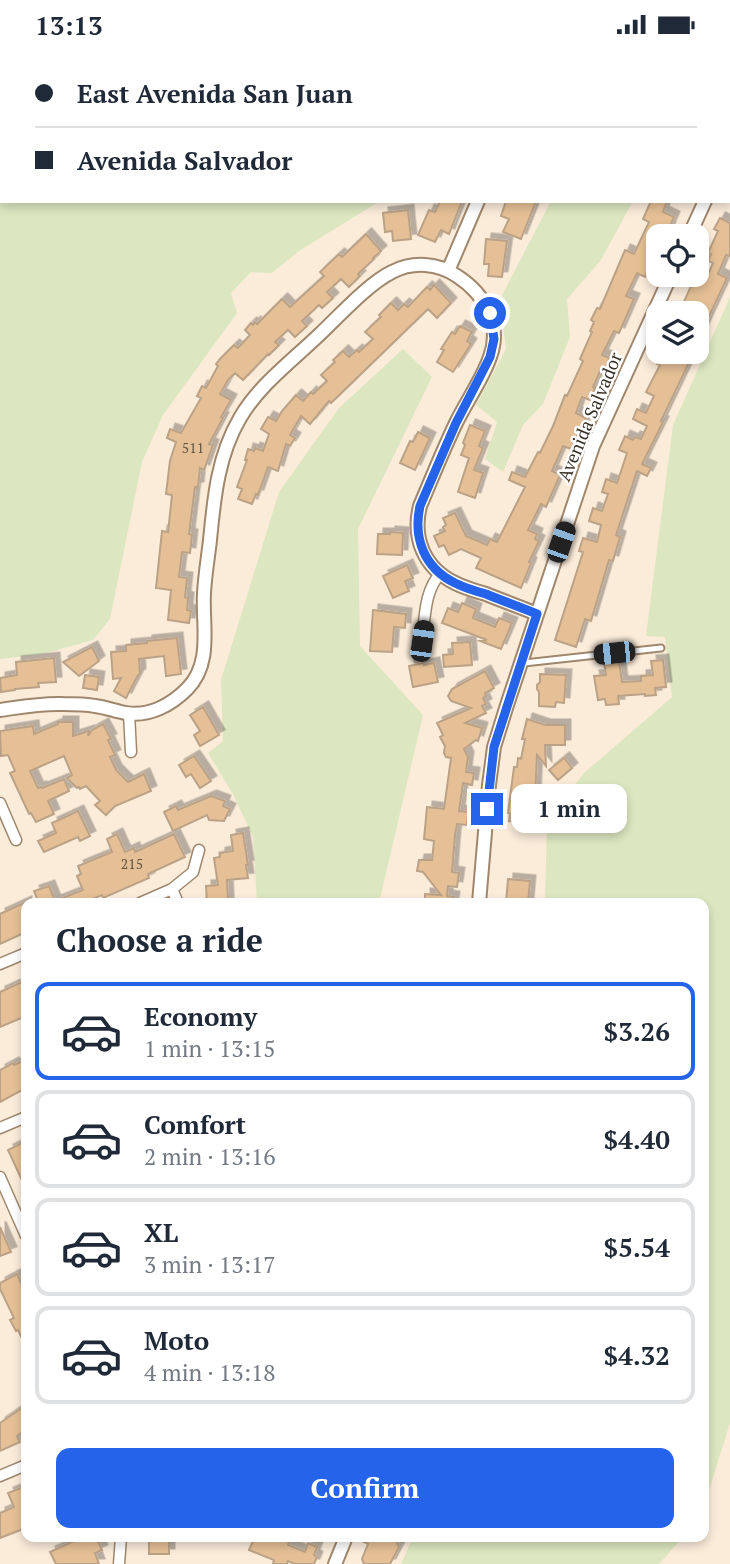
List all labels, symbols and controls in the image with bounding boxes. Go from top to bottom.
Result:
text: 13:13 [35,8,103,42]
text: East Avenida San Juan [77,76,353,110]
text: Avenida Salvador [77,143,292,177]
map controls [646,224,709,364]
button: locate [646,224,709,287]
route start [474,297,506,329]
button: layers [646,301,709,364]
street label: Avenida Salvador [551,348,627,485]
house number: 511 [182,438,204,457]
car [545,519,578,565]
car [409,619,436,663]
car [593,640,636,666]
callout: 1 min [512,785,627,833]
route end [471,793,503,825]
text: 1 min [538,793,600,824]
house number: 215 [121,854,143,873]
text: Choose a ride [56,919,263,961]
text: Economy [144,999,257,1033]
icon: car [60,1000,123,1063]
text: $3.26 [604,1014,670,1048]
text: 1 min · 13:15 [144,1033,276,1064]
text: Comfort [144,1107,246,1141]
icon: car [60,1108,123,1171]
text: $4.40 [604,1122,670,1156]
text: 2 min · 13:16 [144,1141,276,1172]
text: XL [144,1215,178,1249]
icon: car [60,1216,123,1279]
text: $5.54 [604,1230,670,1264]
text: 3 min · 13:17 [144,1249,276,1280]
text: Moto [144,1323,209,1357]
icon: car [60,1324,123,1387]
text: $4.32 [604,1338,670,1372]
text: 4 min · 13:18 [144,1357,276,1388]
button: Confirm [56,1448,674,1528]

